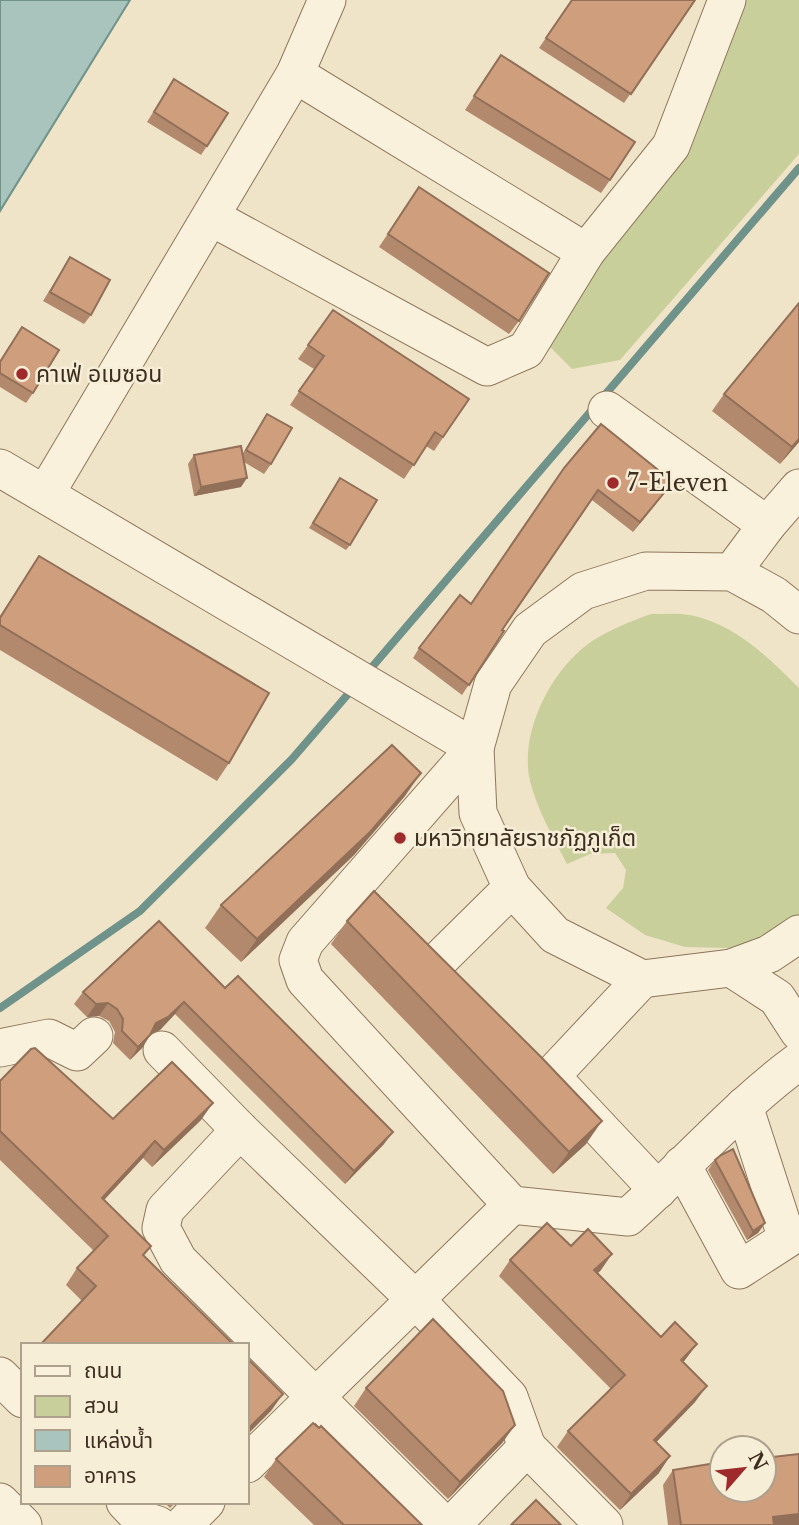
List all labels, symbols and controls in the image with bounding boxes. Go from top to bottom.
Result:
place label: คาเฟ่ อเมซอน [36,360,162,388]
marker: คาเฟ่ อเมซอน [14,366,30,382]
place label: 7-Eleven [627,469,728,497]
marker: 7-Eleven [605,475,621,491]
place label: มหาวิทยาลัยราชภัฏภูเก็ต [414,824,636,853]
marker: มหาวิทยาลัยราชภัฏภูเก็ต [392,830,408,846]
legend [21,1343,248,1504]
text: ถนน [84,1358,122,1384]
text: สวน [84,1393,119,1419]
text: แหล่งน้ำ [84,1426,153,1454]
north arrow [708,1434,778,1504]
text: N [743,1448,772,1475]
text: อาคาร [84,1463,136,1489]

